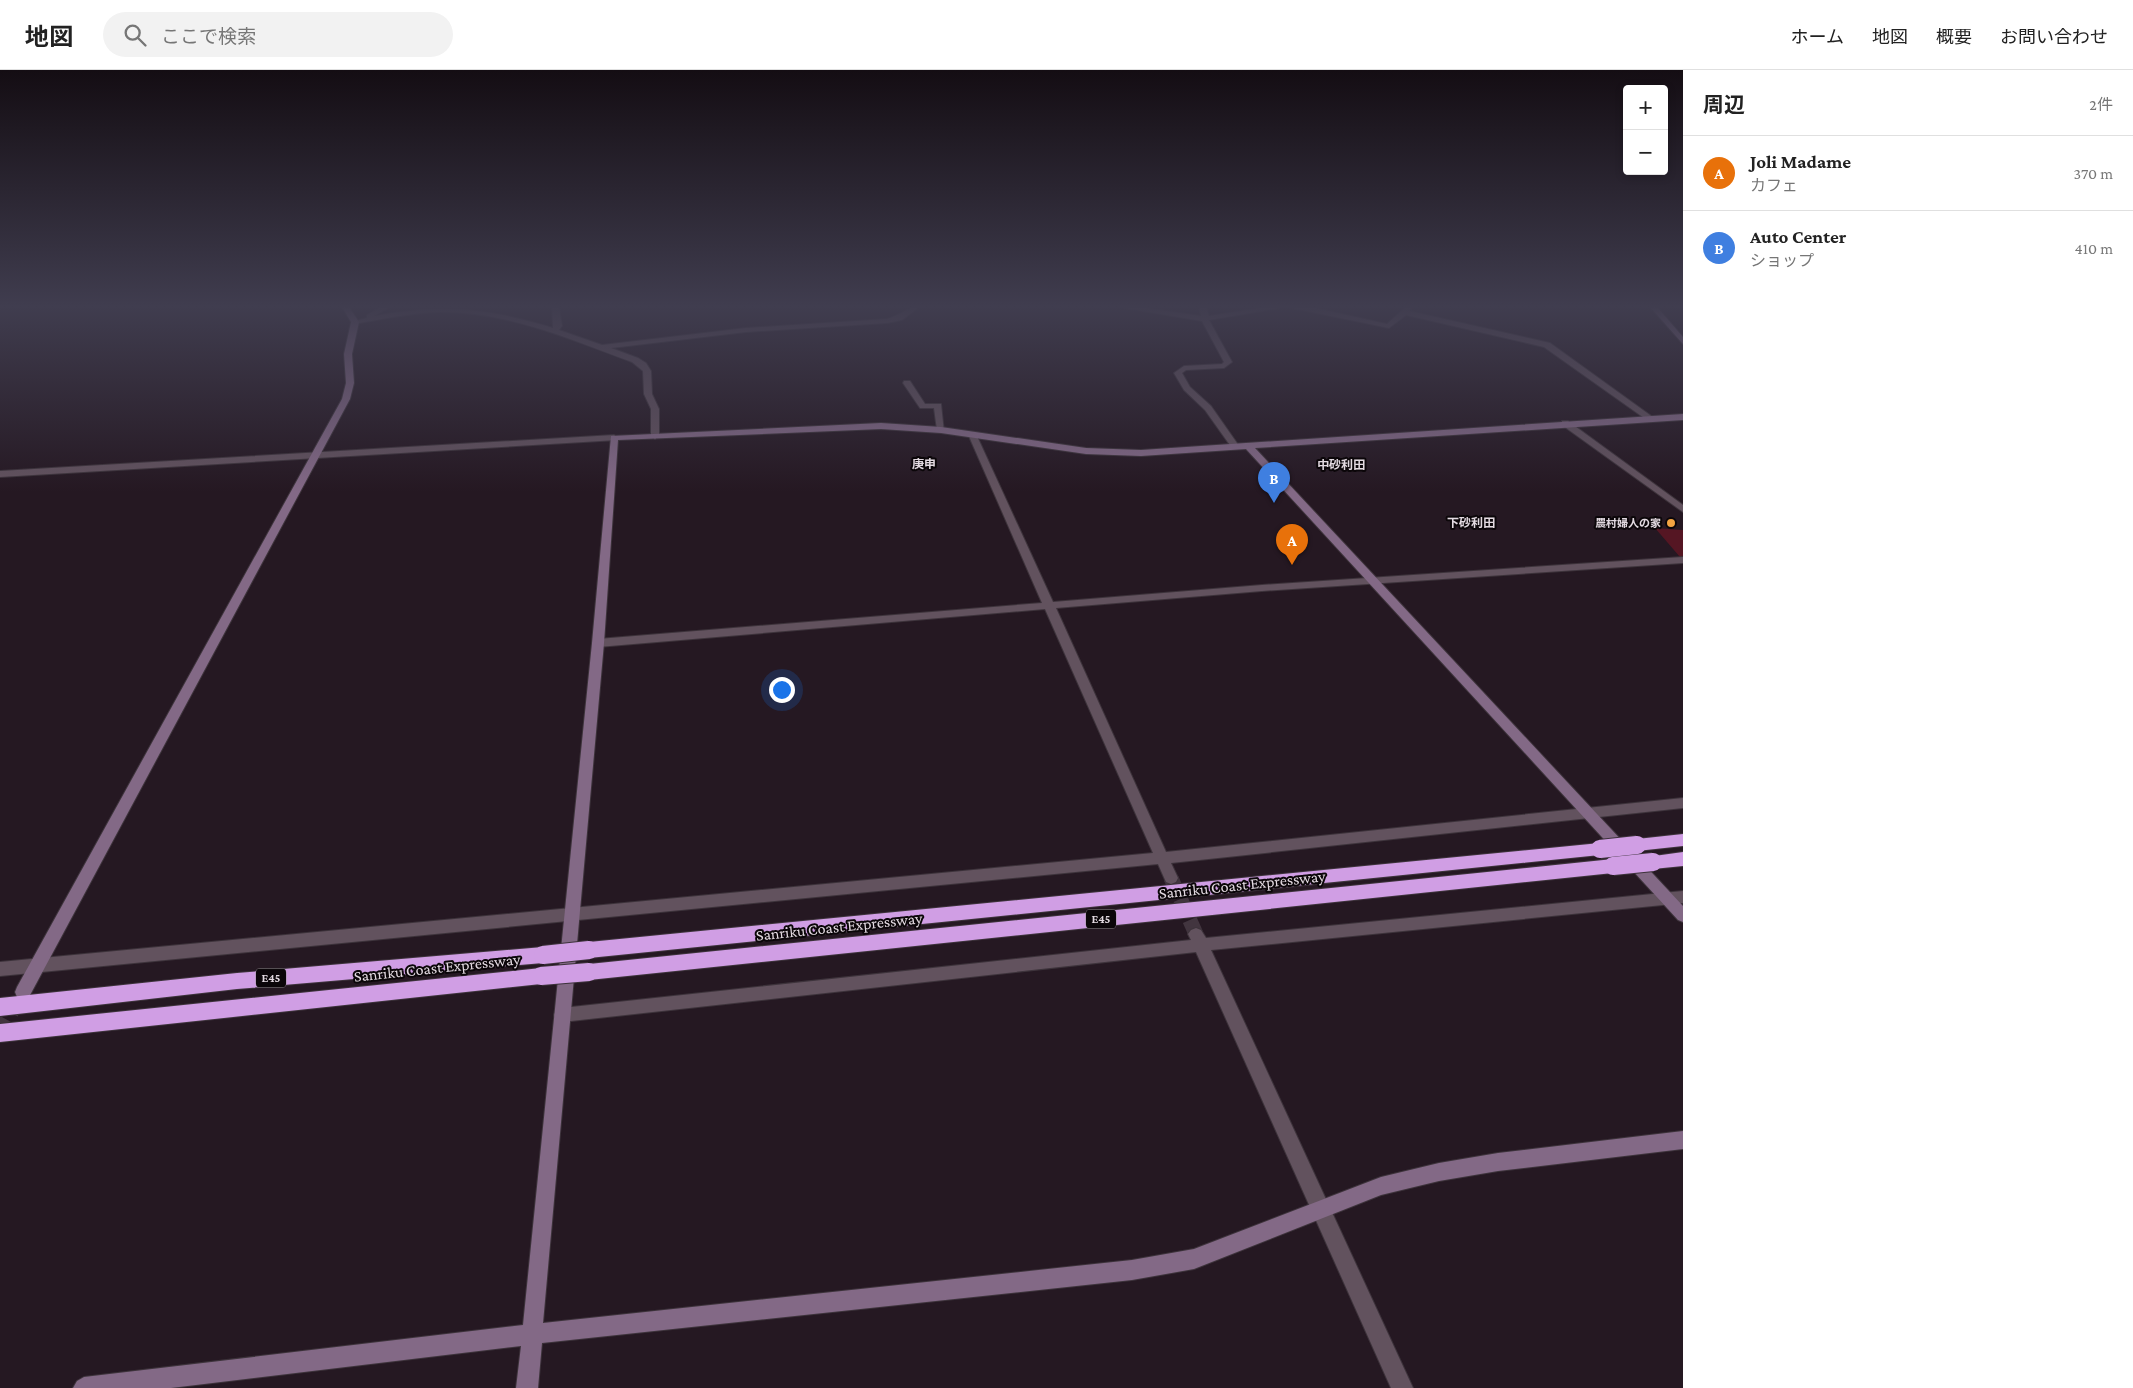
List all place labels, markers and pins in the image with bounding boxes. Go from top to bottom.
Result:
pin: B [1258,462,1290,503]
place label: 農村婦人の家 [1595,517,1661,529]
marker: 農村婦人の家 [1665,517,1677,529]
pin: A [1276,524,1308,565]

